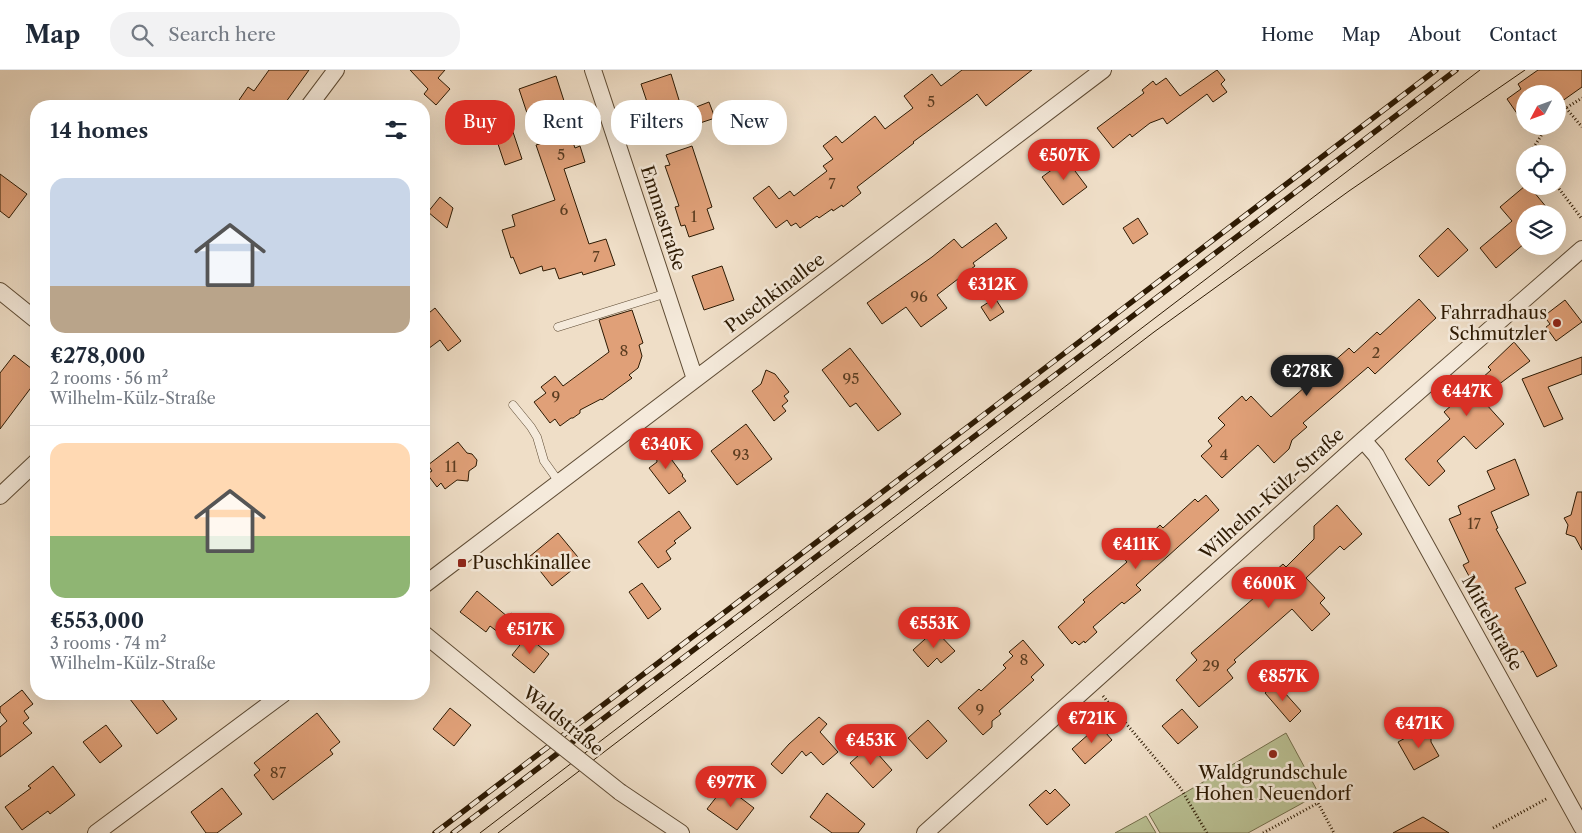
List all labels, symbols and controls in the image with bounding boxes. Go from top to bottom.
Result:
search box [110,12,460,57]
text: Map [25,20,80,49]
icon: search [128,21,156,49]
text: Search here [168,23,276,46]
text: Home [1261,24,1314,46]
text: Map [1342,24,1380,46]
text: About [1408,24,1461,46]
text: Contact [1489,24,1557,46]
north arrow [1516,85,1566,135]
map controls [1516,85,1566,255]
house number: 5 [927,92,935,111]
chip: Buy [445,100,515,145]
chip: Rent [525,100,601,145]
chip: Filters [611,100,702,145]
chip: New [712,100,787,145]
icon: filters [382,116,410,144]
text: 14 homes [50,118,148,143]
pin: €507K [1029,138,1099,181]
house number: 5 [557,145,565,164]
text: €507K [1039,145,1089,165]
button: locate [1516,145,1566,195]
street label: Emmastraße [636,163,690,273]
house number: 7 [828,174,836,193]
house number: 6 [560,200,569,219]
button: layers [1516,205,1566,255]
house number: 1 [691,207,698,226]
icon: home [185,210,275,300]
house number: 7 [592,247,600,266]
street label: Puschkinallee [721,248,829,338]
pin: €312K [957,268,1027,310]
text: €312K [968,274,1016,294]
house number: 96 [910,287,928,306]
place label: Fahrradhaus Schmutzler [1440,302,1547,345]
marker: Fahrradhaus Schmutzler [1551,317,1563,329]
house number: 8 [620,341,629,360]
text: €278,000 [50,343,145,368]
house number: 2 [1372,343,1380,362]
pin: €278K [1272,354,1342,397]
text: €278K [1282,361,1332,381]
text: 2 rooms · 56 m² [50,368,168,388]
house number: 95 [843,369,859,388]
pin: €447K [1432,374,1502,417]
text: €447K [1442,381,1492,401]
house number: 9 [552,387,560,406]
text: Wilhelm-Külz-Straße [50,388,216,408]
street label: Wilhelm-Külz-Straße [1195,423,1349,565]
pin: €340K [631,428,701,470]
text: €340K [640,434,692,454]
house number: 93 [732,445,750,464]
house number: 4 [1220,445,1228,464]
house number: 11 [445,457,458,476]
icon: home [185,476,275,566]
house number: 17 [1467,514,1481,533]
pin: €411K [1101,528,1171,570]
text: €411K [1113,534,1159,554]
place label: Puschkinallee [472,552,591,574]
marker: Puschkinallee [456,557,468,569]
pin: €600K [1234,566,1304,609]
street label: Mittelstraße [1457,572,1527,674]
text: €600K [1243,573,1295,593]
pin: €553K [899,606,969,649]
text: €553,000 [50,608,144,633]
pin: €517K [495,612,565,655]
text: €553K [909,613,959,633]
text: €517K [506,619,554,639]
text: 3 rooms · 74 m² [50,633,166,653]
house number: 8 [1020,650,1029,669]
text: Wilhelm-Külz-Straße [50,653,216,673]
house number: 29 [1202,656,1220,675]
pin: €857K [1248,660,1318,702]
text: €857K [1258,666,1308,686]
street label: Waldstraße [517,681,608,760]
house number: 9 [976,700,984,719]
pin: €721K [1057,702,1127,744]
pin: €471K [1384,706,1454,749]
text: €721K [1068,708,1116,728]
text: €471K [1395,713,1443,733]
pin: €453K [836,724,906,766]
text: €453K [846,730,896,750]
marker: Waldgrundschule Hohen Neuendorf [1267,748,1279,760]
place label: Waldgrundschule Hohen Neuendorf [1195,762,1354,805]
house number: 87 [270,763,287,782]
pin: €977K [696,766,766,808]
text: €977K [706,772,756,792]

